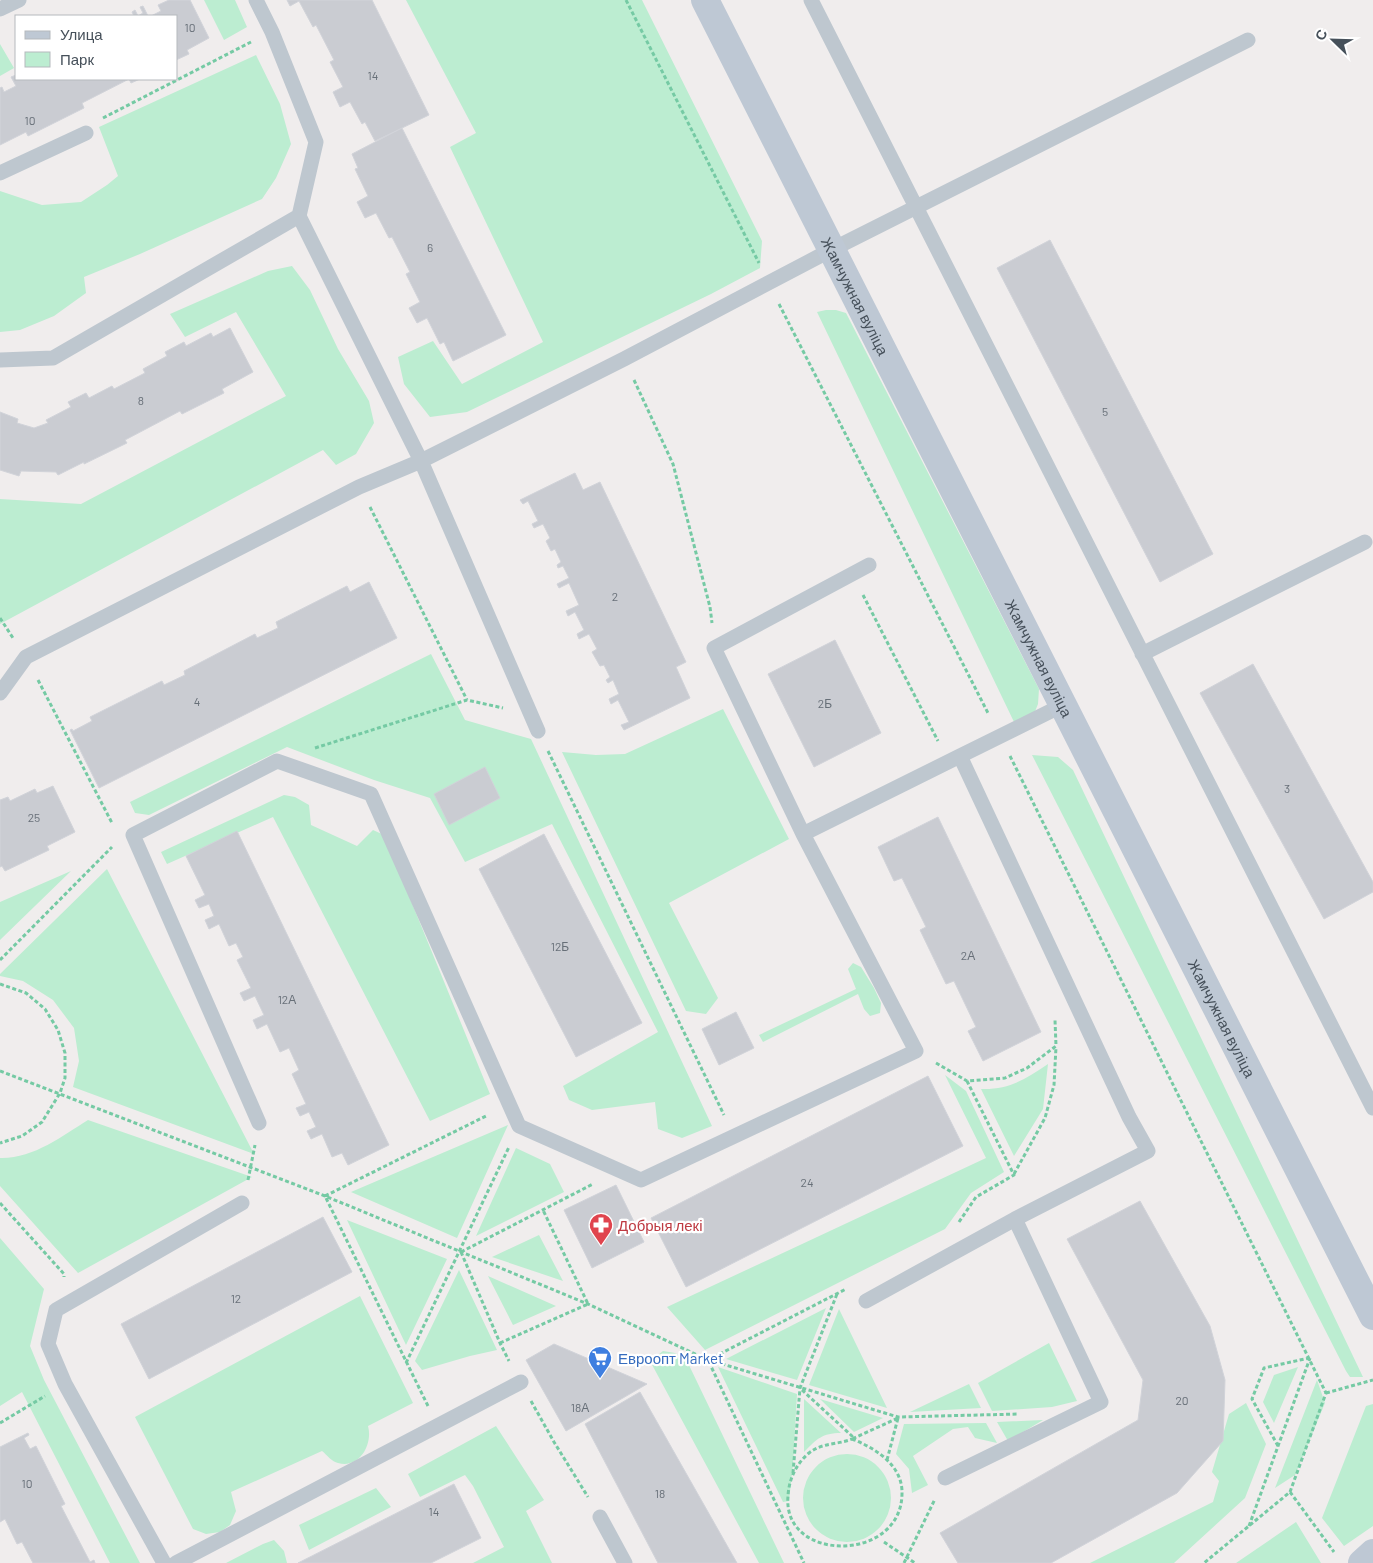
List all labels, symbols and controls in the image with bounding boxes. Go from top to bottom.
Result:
legend [15,15,178,80]
north arrow [1308,15,1358,65]
house number: 10 [185,20,195,34]
text: Улица [60,25,103,43]
text: С [1311,27,1330,43]
text: Парк [60,50,94,68]
house number: 14 [368,68,378,82]
house number: 10 [25,113,35,127]
street label: Жамчужная вуліца [818,234,893,359]
house number: 6 [427,240,433,254]
house number: 8 [138,393,144,407]
house number: 5 [1102,404,1108,418]
house number: 2 [612,589,618,603]
street label: Жамчужная вуліца [1002,596,1077,721]
house number: 4 [194,694,200,708]
house number: 2Б [818,696,832,710]
house number: 3 [1284,781,1290,795]
house number: 25 [28,810,40,824]
house number: 12Б [551,939,569,953]
house number: 2А [961,948,975,962]
street label: Жамчужная вуліца [1184,956,1260,1081]
house number: 12А [278,992,296,1006]
house number: 24 [800,1175,814,1189]
pharmacy icon: Добрыя лекі [588,1212,614,1246]
place label: Добрыя лекі [618,1216,703,1234]
house number: 12 [231,1291,241,1305]
supermarket icon: Евроопт Market [587,1345,613,1379]
place label: Евроопт Market [618,1349,723,1367]
house number: 20 [1175,1393,1189,1407]
house number: 18А [571,1400,589,1414]
house number: 10 [22,1476,32,1490]
house number: 18 [655,1486,665,1500]
house number: 14 [429,1504,439,1518]

